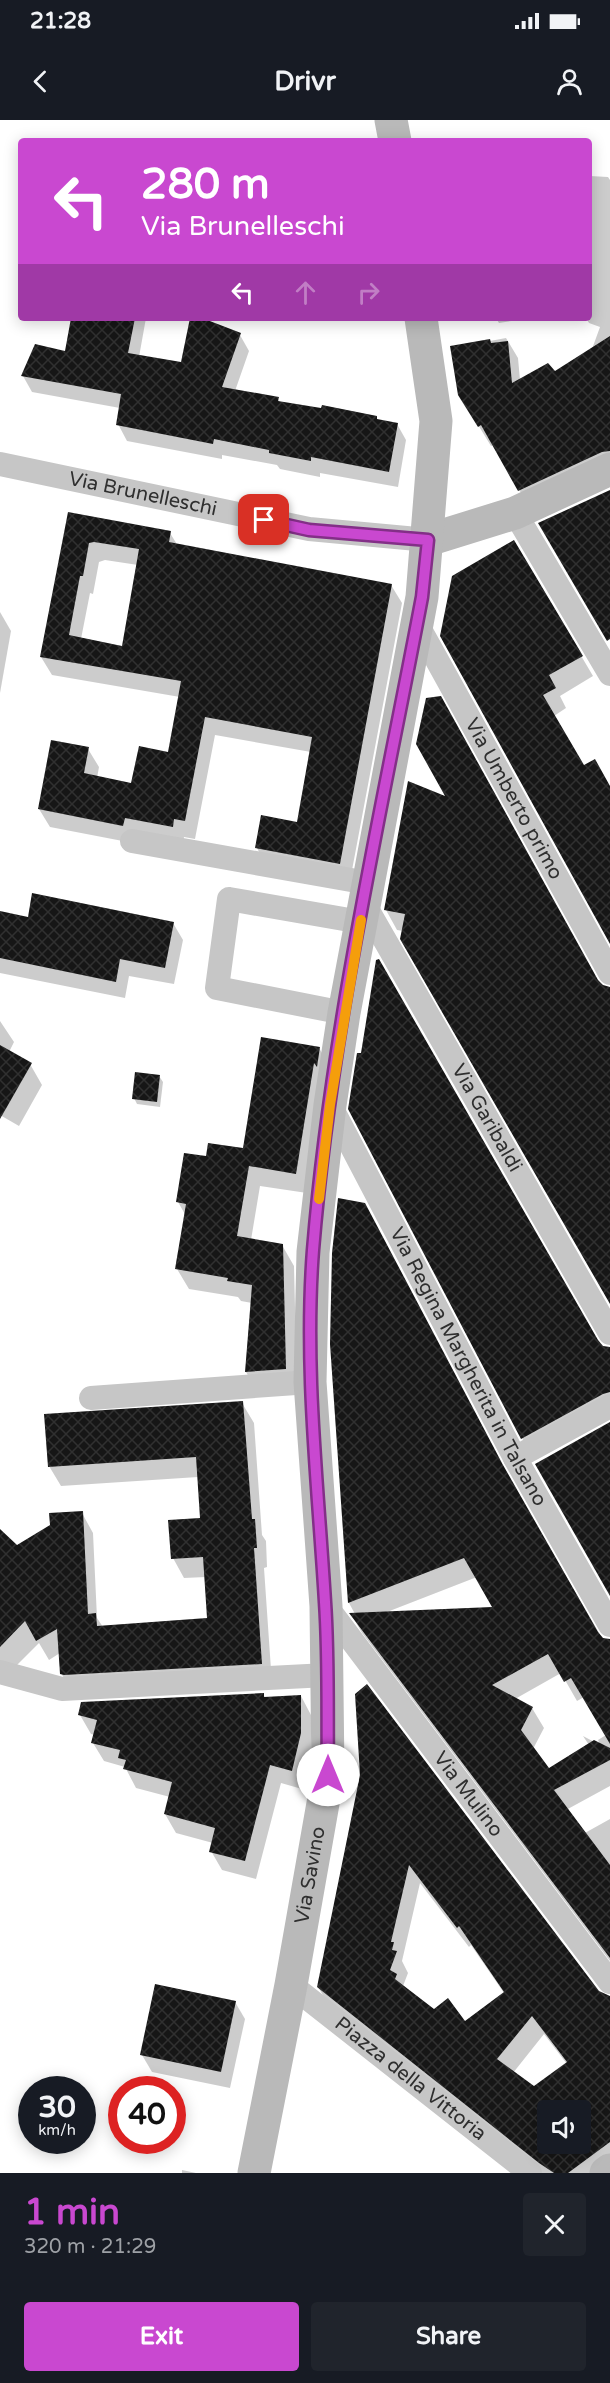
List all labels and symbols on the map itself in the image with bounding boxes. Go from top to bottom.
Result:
street label: Via Brunelleschi [67,467,219,521]
pin [238,494,289,545]
street label: Via Umberto primo [460,714,568,884]
street label: Via Garibaldi [446,1060,527,1176]
street label: Via Regina Margherita in Talsano [384,1223,552,1510]
position arrow [296,1743,360,1807]
street label: Via Mulino [428,1747,508,1842]
street label: Via Savino [290,1825,331,1926]
street label: Piazza della Vittoria [330,2012,491,2146]
speed limit sign: 40 [108,2076,186,2154]

